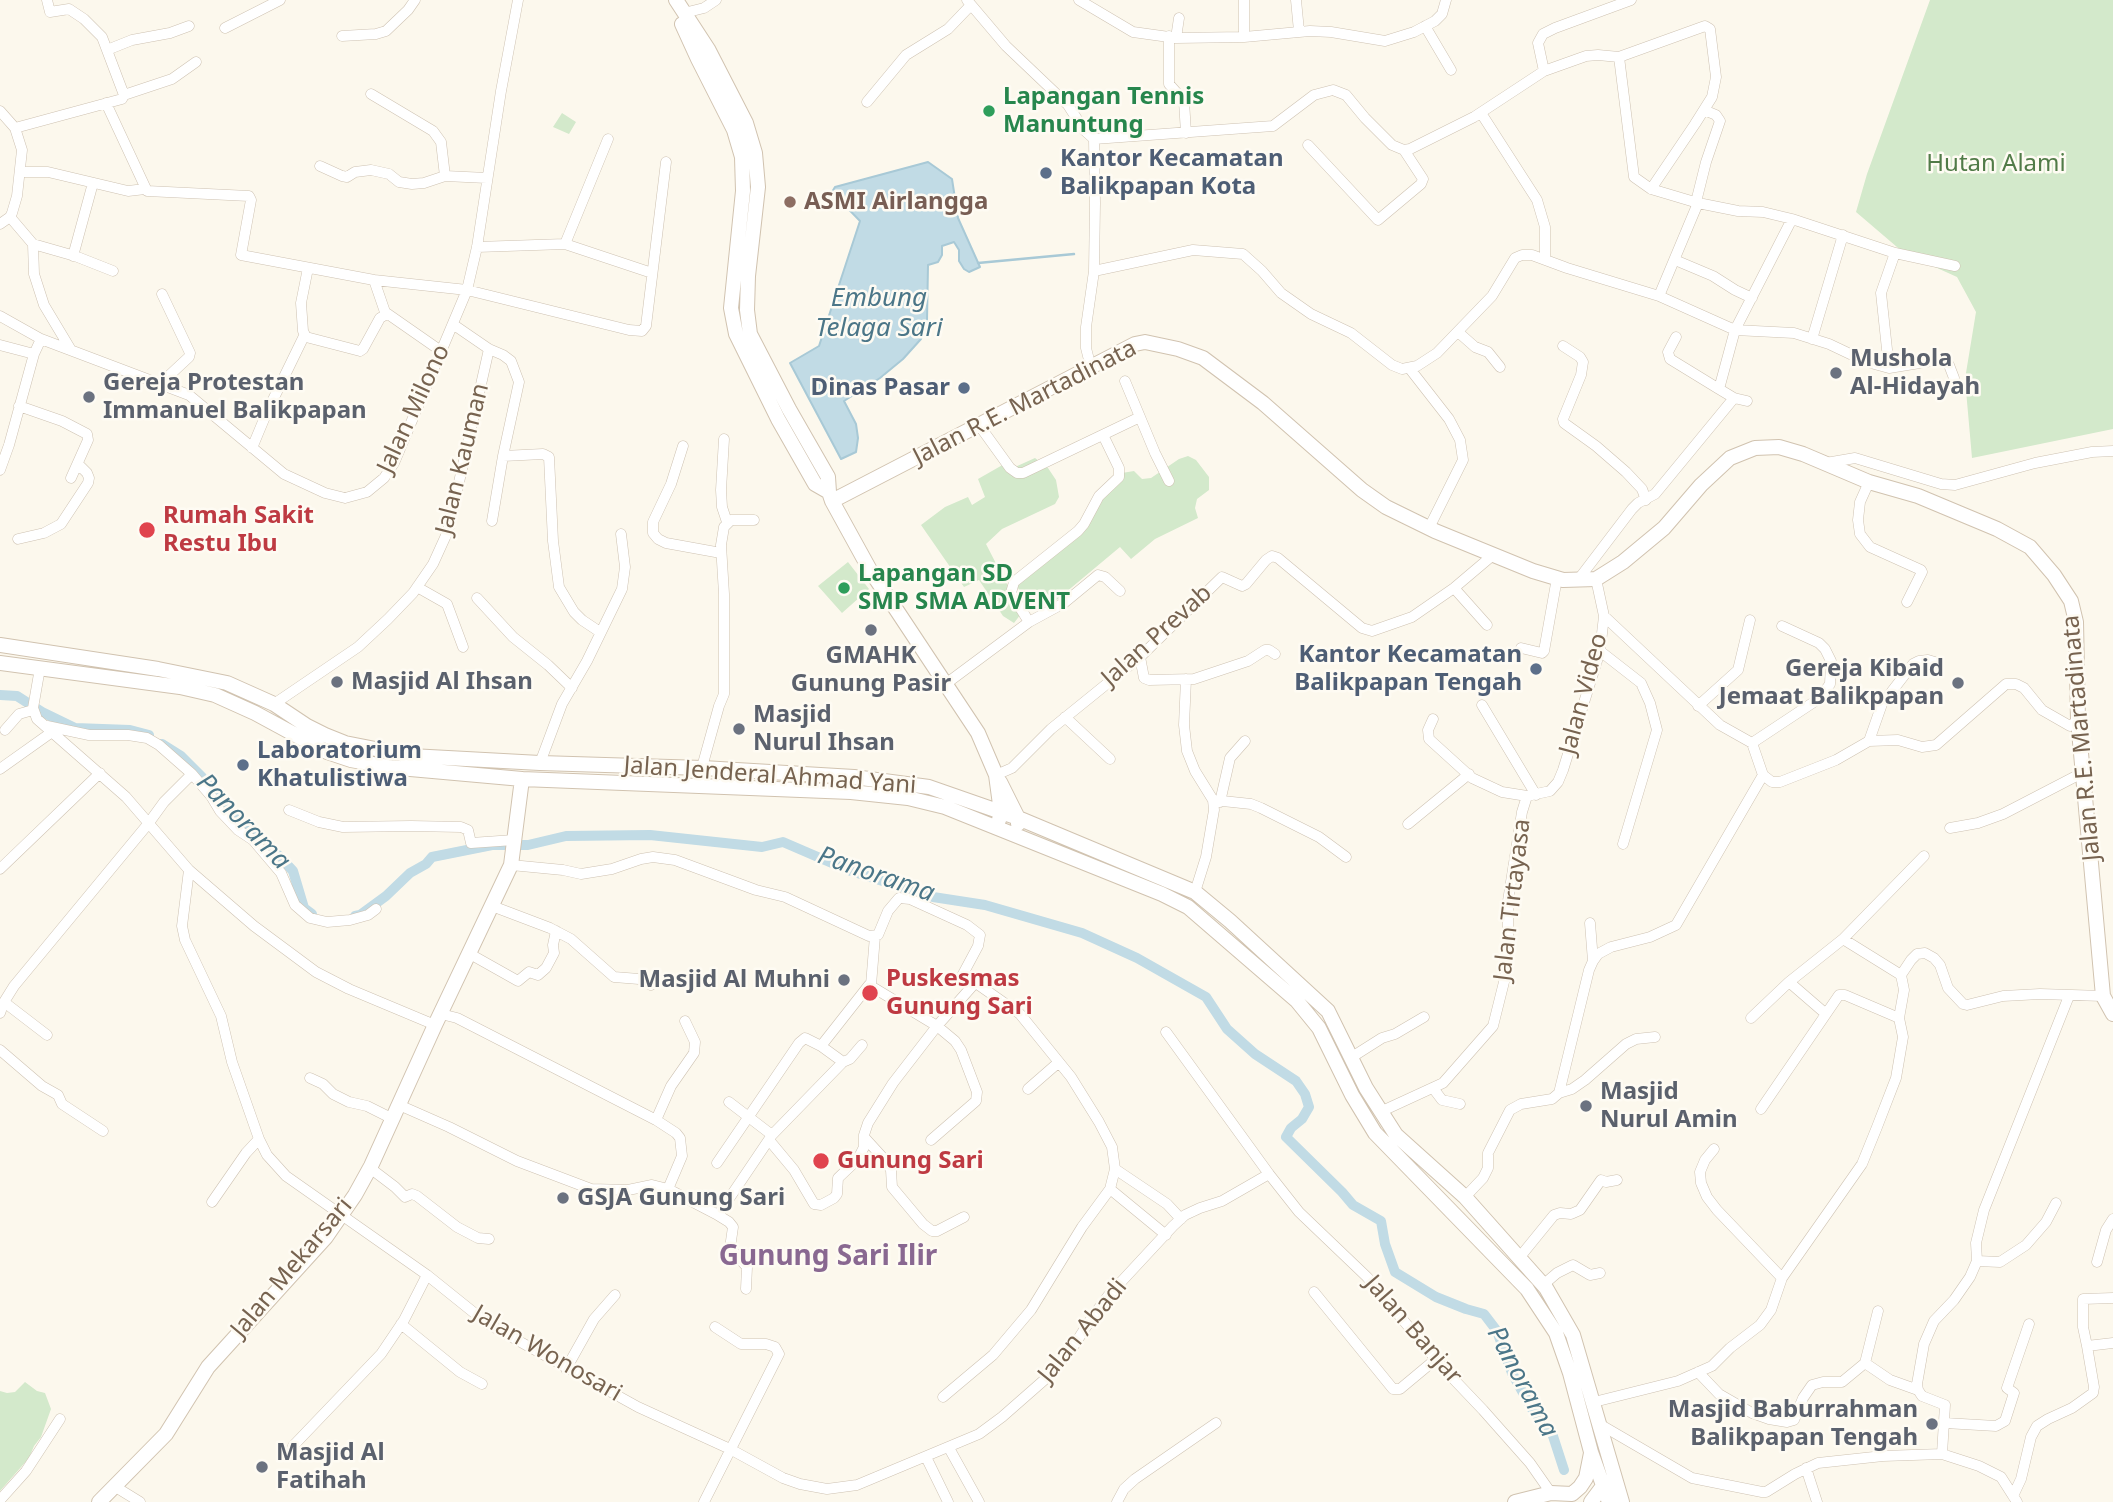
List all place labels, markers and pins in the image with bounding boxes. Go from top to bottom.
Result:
place label: Lapangan Tennis Manuntung [1003,83,1204,139]
marker: Lapangan Tennis Manuntung [981,103,997,119]
place label: Kantor Kecamatan Balikpapan Kota [1060,145,1283,201]
marker: Kantor Kecamatan Balikpapan Kota [1038,165,1054,181]
place label: ASMI Airlangga [804,188,988,216]
marker: ASMI Airlangga [782,194,798,210]
place label: Mushola Al-Hidayah [1850,345,1980,401]
marker: Mushola Al-Hidayah [1828,365,1844,381]
place label: Gereja Protestan Immanuel Balikpapan [103,369,367,425]
place label: Dinas Pasar [811,374,950,402]
marker: Dinas Pasar [956,380,972,396]
marker: Gereja Protestan Immanuel Balikpapan [81,389,97,405]
place label: Rumah Sakit Restu Ibu [163,502,314,558]
marker: Rumah Sakit Restu Ibu [137,520,157,540]
place label: Lapangan SD SMP SMA ADVENT [858,560,1070,616]
marker: Lapangan SD SMP SMA ADVENT [836,580,852,596]
marker: GMAHK Gunung Pasir [863,622,879,638]
place label: Kantor Kecamatan Balikpapan Tengah [1294,641,1522,697]
place label: GMAHK Gunung Pasir [791,642,951,698]
place label: Gereja Kibaid Jemaat Balikpapan [1719,655,1944,711]
marker: Kantor Kecamatan Balikpapan Tengah [1528,661,1544,677]
place label: Masjid Al Ihsan [351,668,533,696]
marker: Masjid Al Ihsan [329,674,345,690]
marker: Gereja Kibaid Jemaat Balikpapan [1950,675,1966,691]
place label: Masjid Nurul Ihsan [753,701,895,757]
marker: Masjid Nurul Ihsan [731,721,747,737]
place label: Laboratorium Khatulistiwa [257,737,422,793]
marker: Laboratorium Khatulistiwa [235,757,251,773]
place label: Puskesmas Gunung Sari [886,965,1033,1021]
place label: Masjid Al Muhni [639,966,830,994]
marker: Masjid Al Muhni [836,972,852,988]
marker: Puskesmas Gunung Sari [860,983,880,1003]
place label: Masjid Nurul Amin [1600,1078,1738,1134]
marker: Masjid Nurul Amin [1578,1098,1594,1114]
place label: Gunung Sari [837,1147,984,1175]
marker: Gunung Sari [811,1151,831,1171]
place label: GSJA Gunung Sari [577,1184,785,1212]
marker: GSJA Gunung Sari [555,1190,571,1206]
place label: Masjid Baburrahman Balikpapan Tengah [1668,1396,1918,1452]
marker: Masjid Baburrahman Balikpapan Tengah [1924,1416,1940,1432]
place label: Masjid Al Fatihah [276,1439,385,1495]
marker: Masjid Al Fatihah [254,1459,270,1475]

